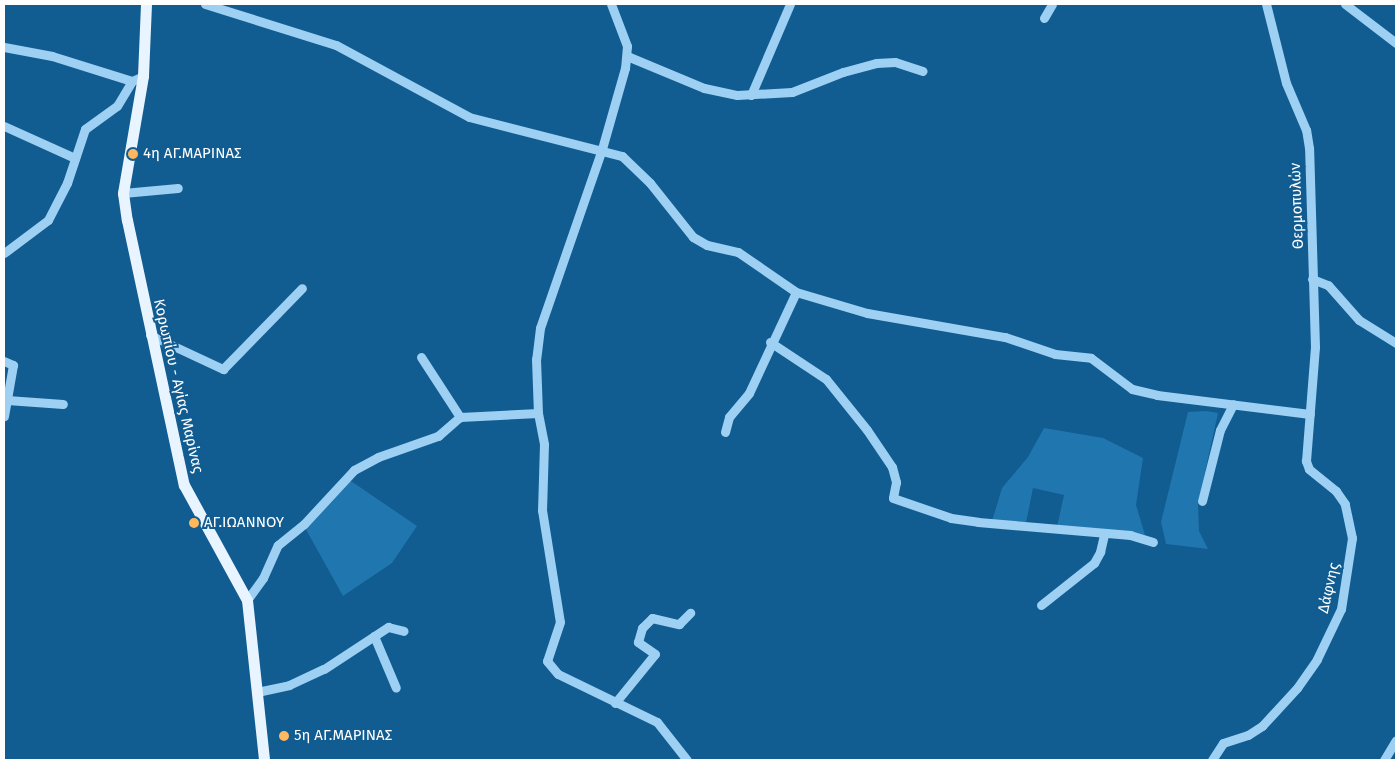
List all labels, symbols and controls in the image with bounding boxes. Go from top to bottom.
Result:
place label: 4η ΑΓ.ΜΑΡΙΝΑΣ [143,145,242,163]
marker: 4η ΑΓ.ΜΑΡΙΝΑΣ [127,148,139,160]
street label: Θερμοπυλών [1286,162,1308,250]
street label: Κορωπίου - Αγίας Μαρίνας [149,297,207,475]
place label: ΑΓ.ΙΩΑΝΝΟΥ [204,514,284,532]
marker: ΑΓ.ΙΩΑΝΝΟΥ [188,517,200,529]
street label: Δάφνης [1314,561,1344,615]
place label: 5η ΑΓ.ΜΑΡΙΝΑΣ [294,727,392,745]
marker: 5η ΑΓ.ΜΑΡΙΝΑΣ [278,730,290,742]

